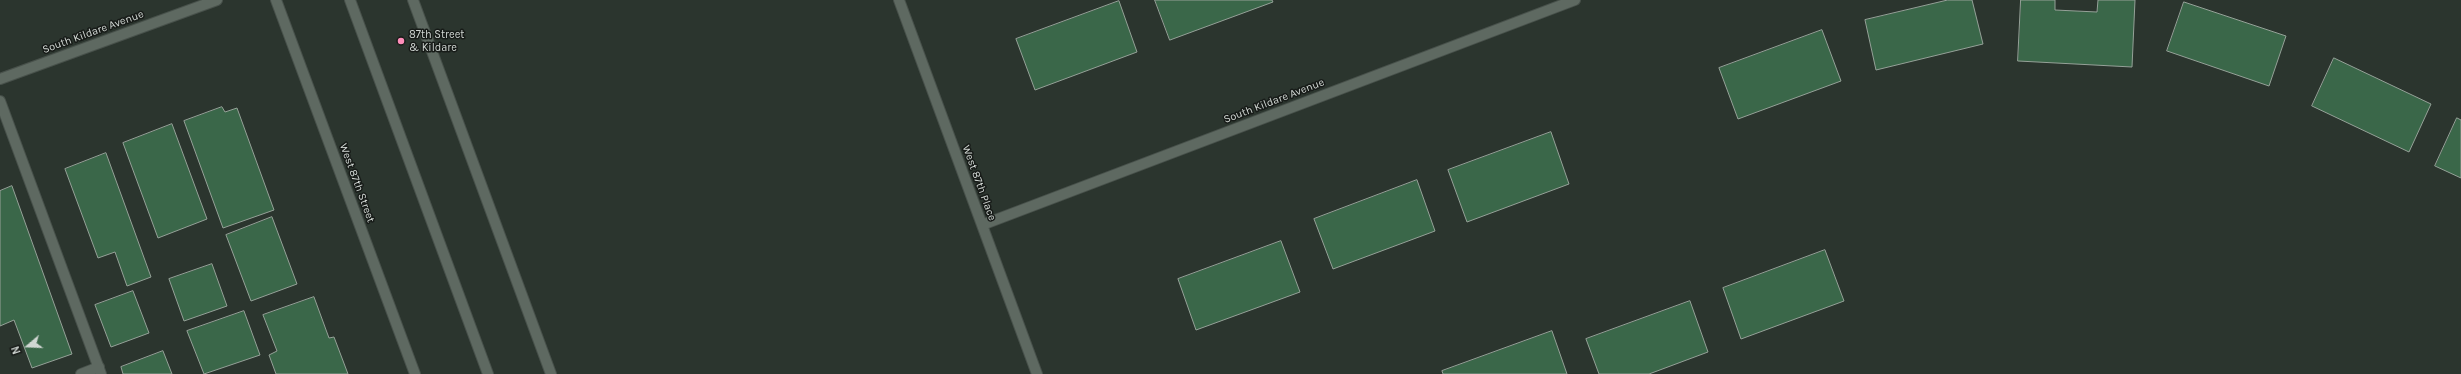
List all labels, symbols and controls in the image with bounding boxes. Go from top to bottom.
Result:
street label: South Kildare Avenue [41,8,145,56]
place label: 87th Street & Kildare [409,28,465,54]
marker: 87th Street & Kildare [396,36,406,46]
street label: South Kildare Avenue [1222,76,1326,126]
street label: West 87th Street [337,142,377,224]
street label: West 87th Place [959,143,999,223]
north arrow [8,326,48,366]
text: N [9,344,24,356]

